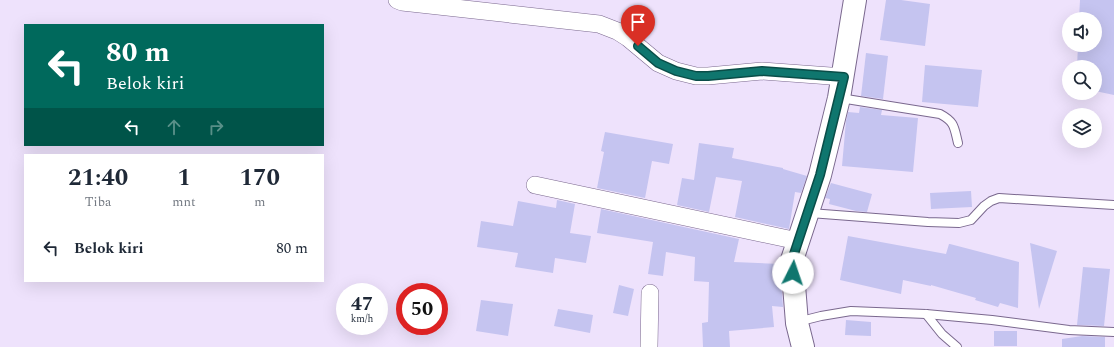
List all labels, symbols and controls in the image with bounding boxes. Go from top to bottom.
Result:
pin [621,5,655,46]
icon: arrive [627,11,649,33]
map controls [1062,12,1102,148]
button: sound [1062,12,1102,52]
text: 80 m [106,31,170,74]
icon: left [40,40,92,92]
button: search [1062,60,1102,100]
text: Belok kiri [106,70,184,97]
button: layers [1062,108,1102,148]
icon: left [121,116,143,138]
icon: ahead [163,116,185,138]
icon: right [205,116,227,138]
text: 21:40 [68,160,128,196]
text: 1 [177,160,191,196]
text: 170 [240,160,280,196]
text: Tiba [85,192,111,212]
text: mnt [172,192,196,212]
text: m [254,192,265,212]
icon: left [40,237,62,259]
text: Belok kiri [74,237,143,260]
text: 80 m [276,237,308,260]
position arrow [772,252,814,294]
speed limit sign: 50 [396,283,448,335]
text: 47 [351,289,373,319]
text: km/h [351,311,373,327]

